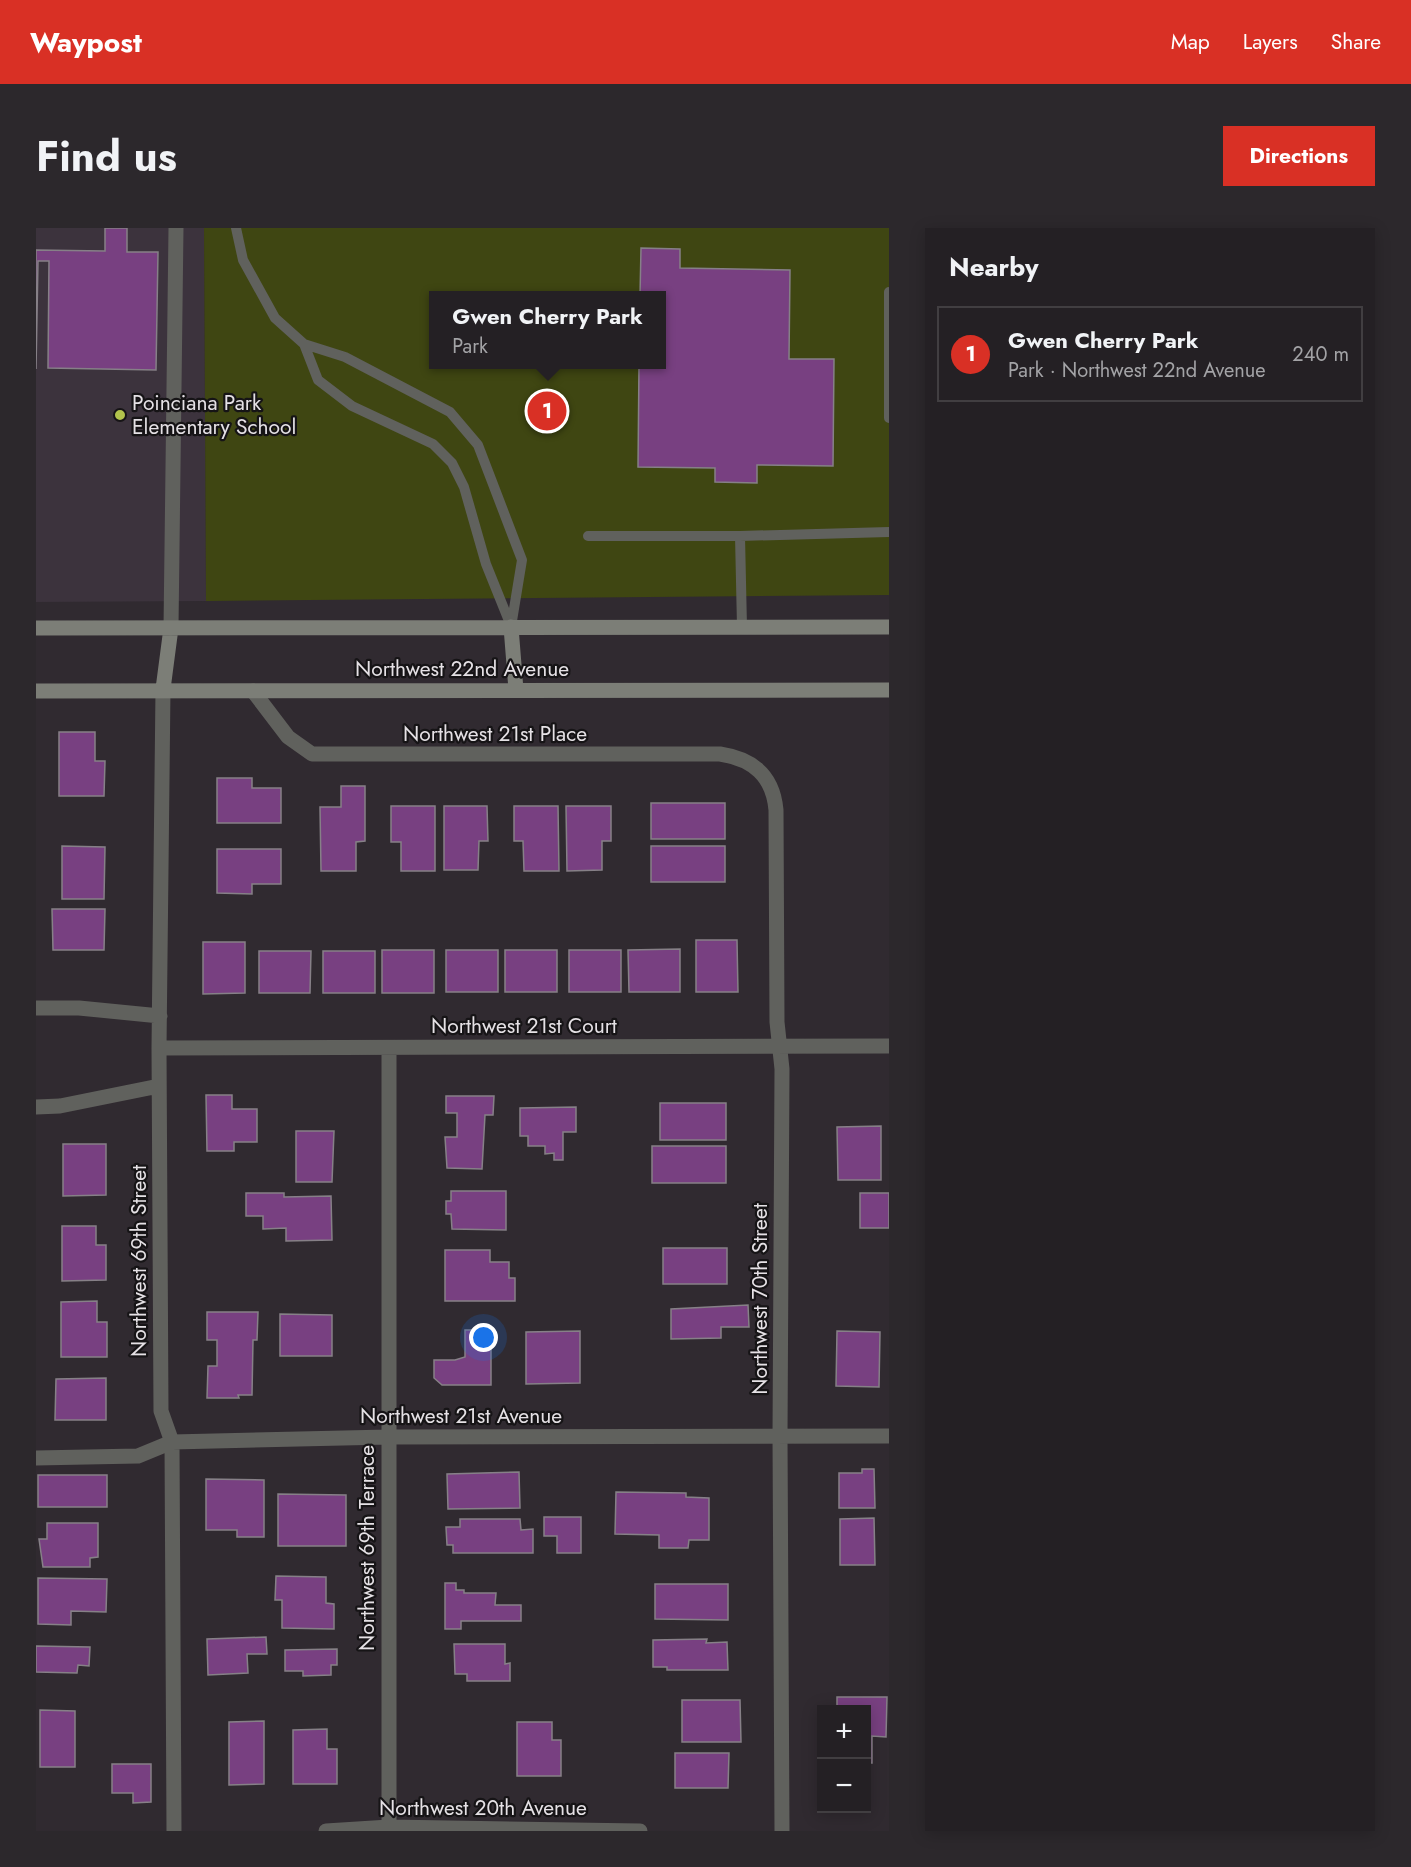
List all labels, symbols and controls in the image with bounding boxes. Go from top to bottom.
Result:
text: Waypost [30,22,142,63]
text: Map [1171,27,1210,57]
text: Layers [1243,27,1298,57]
text: Share [1331,27,1381,57]
text: Find us [36,126,177,187]
button: Directions [1223,126,1375,186]
text: Nearby [949,248,1038,286]
popup [429,291,666,369]
text: Gwen Cherry Park [452,300,643,332]
text: Gwen Cherry Park [1008,324,1199,356]
text: Park [452,332,488,361]
text: 1 [965,340,976,369]
text: 240 m [1292,340,1349,369]
text: Park · Northwest 22nd Avenue [1008,356,1266,385]
place label: Poinciana Park Elementary School [132,388,296,442]
pin: 1 [528,388,566,434]
marker: Poinciana Park Elementary School [113,408,127,422]
street label: Northwest 22nd Avenue [355,654,569,684]
street label: Northwest 21st Place [403,719,587,749]
street label: Northwest 21st Court [431,1011,617,1041]
street label: Northwest 69th Street [124,1165,154,1357]
street label: Northwest 70th Street [745,1203,775,1395]
your location [469,1323,498,1352]
street label: Northwest 21st Avenue [360,1401,562,1431]
street label: Northwest 69th Terrace [352,1445,382,1651]
map controls [817,1705,871,1813]
button: + [817,1705,871,1759]
button: − [817,1759,871,1813]
street label: Northwest 20th Avenue [379,1793,587,1823]

